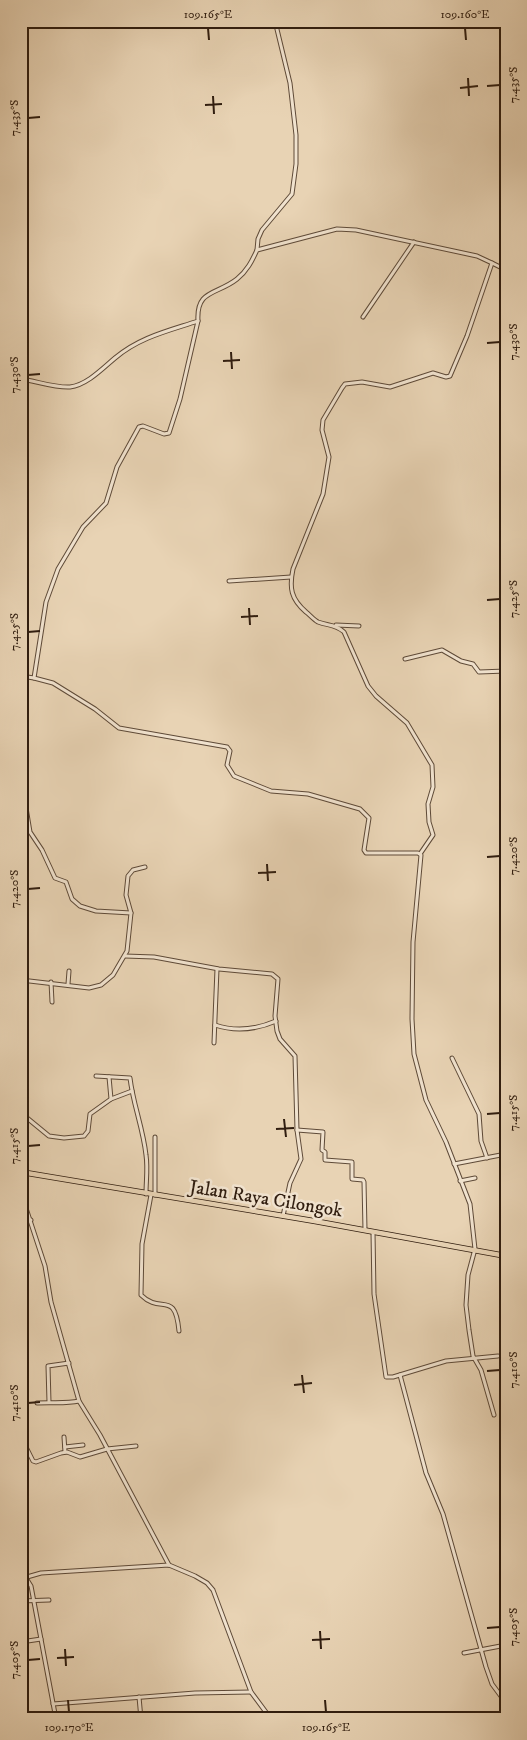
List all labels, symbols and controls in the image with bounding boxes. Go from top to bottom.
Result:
text: 109.165°E [184,7,233,22]
text: 109.160°E [440,7,490,22]
text: 7.435°S [506,67,521,103]
text: 7.435°S [7,100,22,136]
text: 7.430°S [506,323,521,361]
text: 7.430°S [7,356,22,394]
text: 7.425°S [506,580,521,618]
text: 7.425°S [7,613,22,651]
text: 7.420°S [506,837,521,875]
text: 7.420°S [7,870,22,908]
text: 7.415°S [506,1095,521,1131]
text: 7.415°S [7,1128,22,1164]
street label: Jalan Raya Cilongok [186,1175,345,1223]
text: 7.410°S [506,1351,521,1389]
text: 7.410°S [7,1384,22,1422]
text: 7.405°S [506,1608,521,1646]
text: 7.405°S [7,1641,22,1679]
text: 109.170°E [44,1720,94,1735]
text: 109.165°E [302,1720,351,1735]

